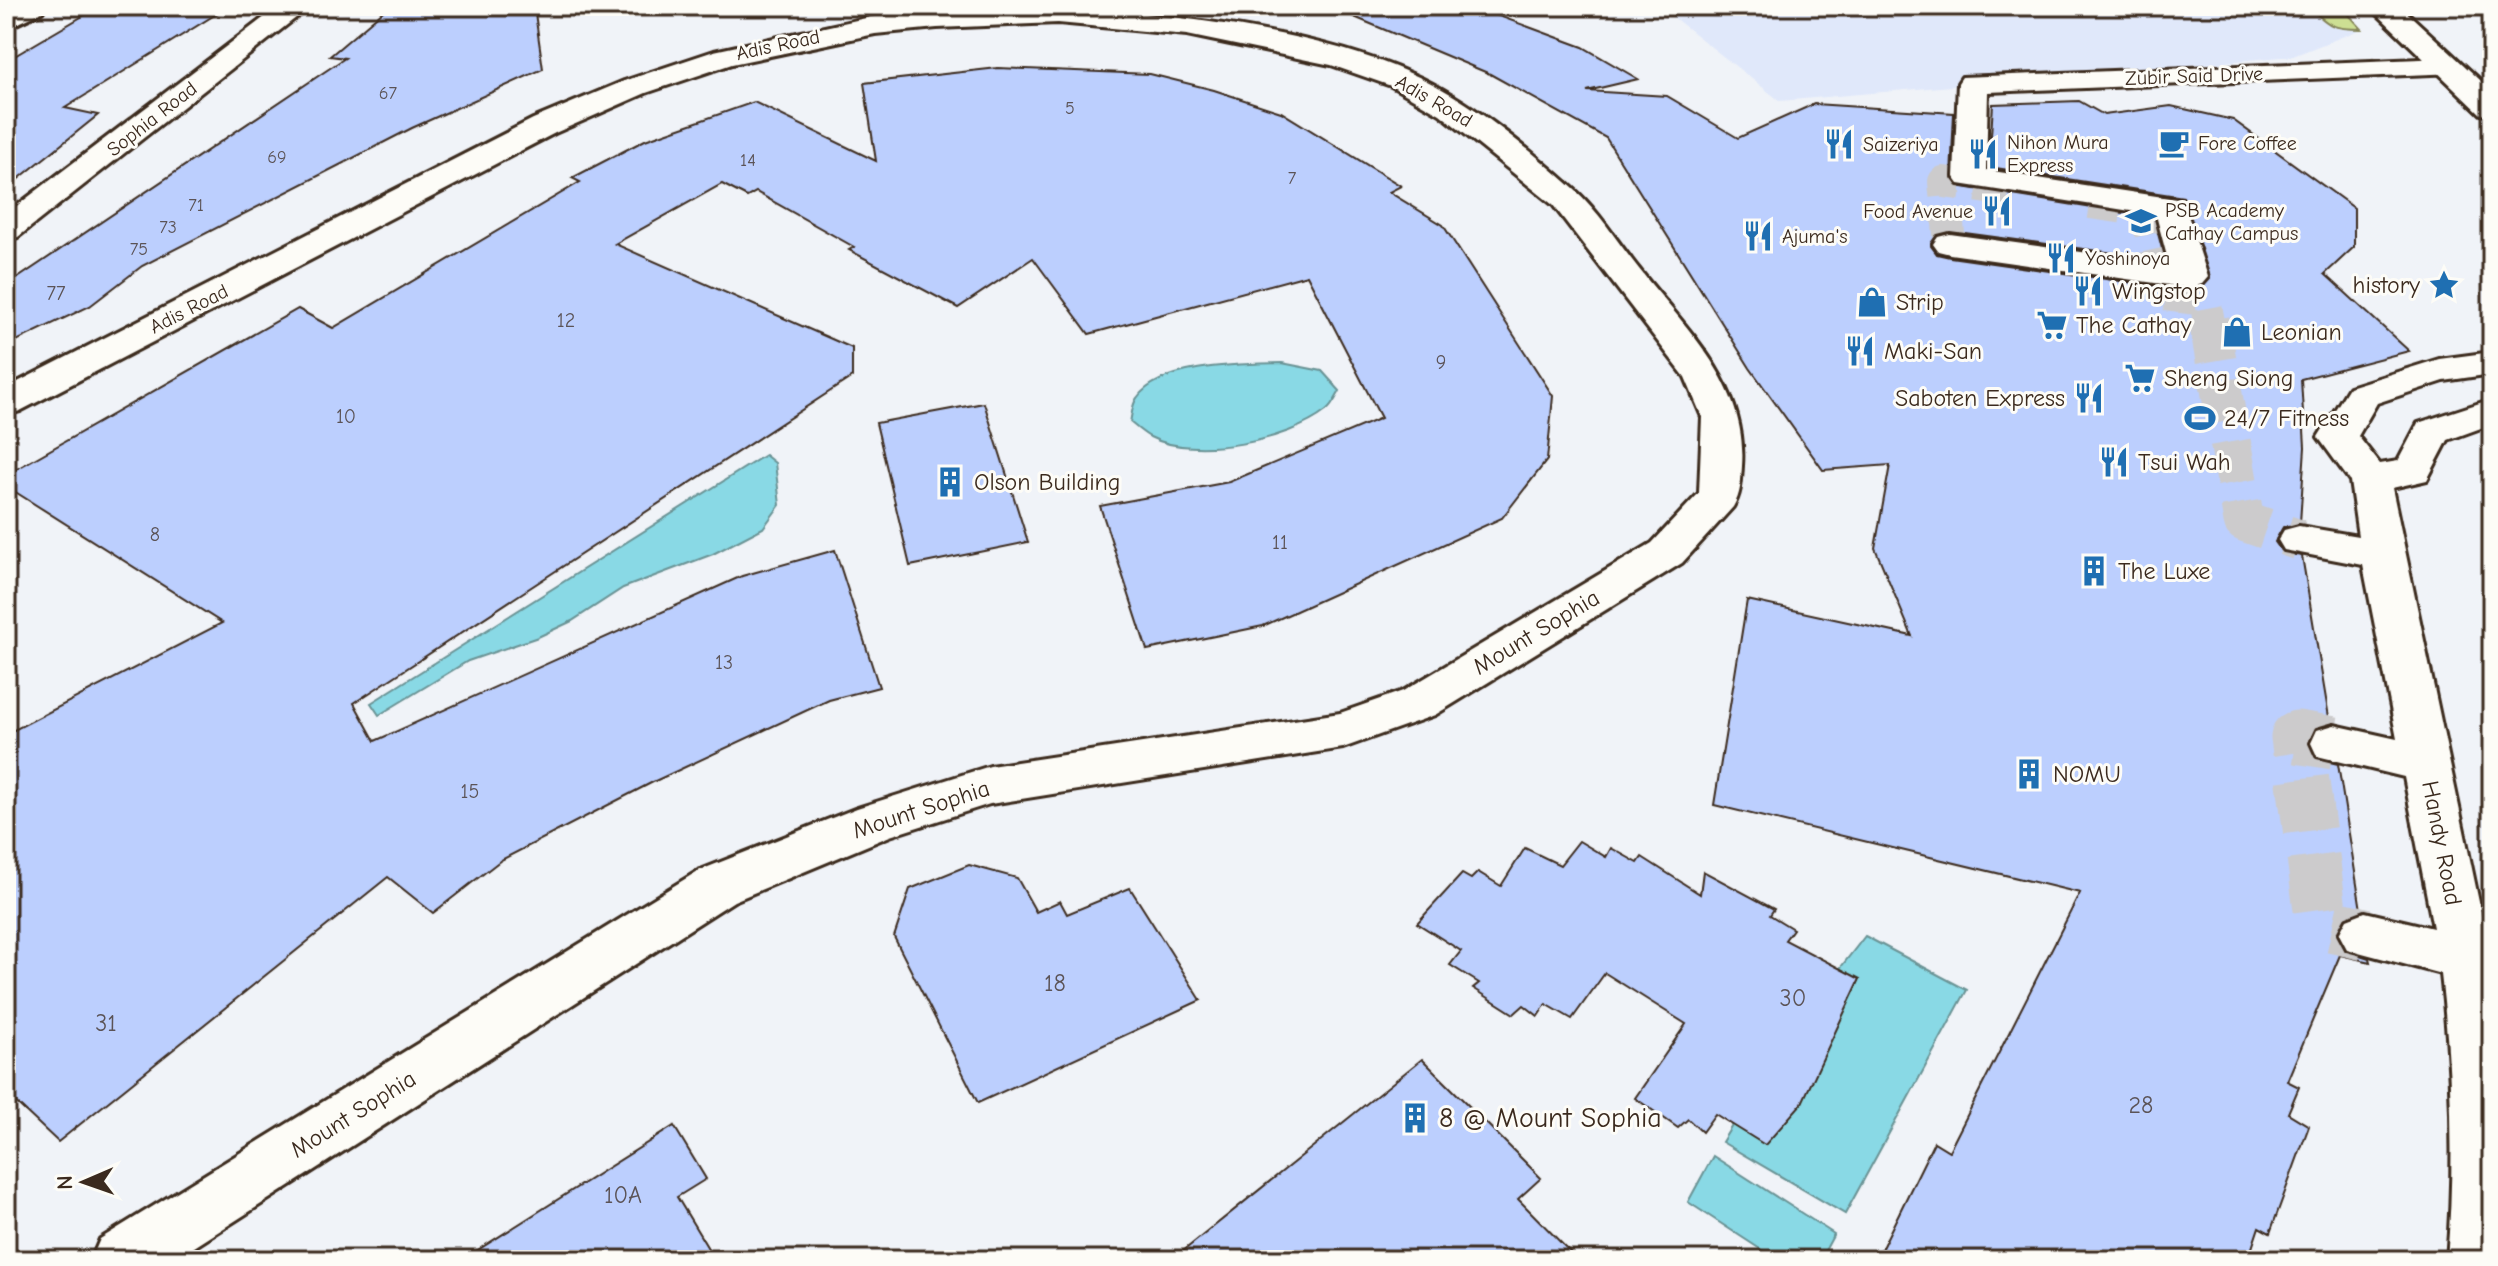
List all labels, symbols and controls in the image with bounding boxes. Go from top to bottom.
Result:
street label: Adis Road [734,25,822,65]
street label: Zubir Said Drive [2125,62,2263,90]
street label: Adis Road [1391,70,1477,132]
street label: Sophia Road [102,77,202,161]
house number: 67 [379,83,398,104]
house number: 5 [1065,98,1075,119]
cafe icon: Fore Coffee [2157,126,2191,160]
restaurant icon: Saizeriya [1822,127,1856,161]
place label: Nihon Mura Express [2007,131,2109,177]
place label: Fore Coffee [2198,132,2297,155]
place label: Saizeriya [1863,133,1939,156]
restaurant icon: Nihon Mura Express [1966,137,2000,171]
house number: 69 [267,147,287,168]
house number: 14 [740,150,756,171]
house number: 7 [1288,168,1297,189]
restaurant icon: Food Avenue [1980,194,2014,228]
house number: 71 [188,195,204,216]
place label: PSB Academy Cathay Campus [2165,199,2298,245]
place label: Food Avenue [1863,200,1973,223]
school or university icon: PSB Academy Cathay Campus [2124,204,2158,238]
house number: 73 [159,217,177,238]
restaurant icon: Ajuma's [1741,219,1775,253]
place label: Ajuma's [1782,225,1848,248]
house number: 75 [130,239,148,260]
restaurant icon: Yoshinoya [2044,241,2078,275]
place label: Yoshinoya [2085,247,2170,270]
place icon: history [2427,268,2461,302]
place label: history [2353,271,2420,299]
restaurant icon: Wingstop [2071,274,2105,308]
place label: Wingstop [2112,277,2206,305]
street label: Adis Road [146,279,232,339]
house number: 77 [47,282,66,305]
shop icon: Strip [1855,285,1889,319]
place label: Strip [1896,288,1944,316]
supermarket icon: The Cathay [2035,308,2069,342]
house number: 12 [557,309,575,332]
place label: The Cathay [2076,311,2192,339]
shop icon: Leonian [2220,315,2254,349]
place label: Leonian [2261,318,2342,346]
restaurant icon: Maki-San [1843,334,1877,368]
place label: Maki-San [1884,337,1982,365]
house number: 9 [1436,351,1446,374]
supermarket icon: Sheng Siong [2123,361,2157,395]
place label: Sheng Siong [2164,364,2294,392]
restaurant icon: Saboten Express [2072,381,2106,415]
place label: Saboten Express [1895,384,2065,412]
sports icon: 24/7 Fitness [2183,401,2217,435]
place label: 24/7 Fitness [2224,404,2349,432]
house number: 10 [336,405,356,428]
restaurant icon: Tsui Wah [2097,445,2131,479]
place label: Tsui Wah [2138,448,2231,476]
building icon: Olson Building [933,465,967,499]
place label: Olson Building [974,468,1121,496]
house number: 8 [150,523,160,546]
house number: 11 [1272,531,1288,554]
building icon: The Luxe [2077,554,2111,588]
place label: The Luxe [2118,557,2210,585]
street label: Mount Sophia [1468,583,1604,681]
house number: 13 [715,651,733,674]
building icon: NOMU [2012,757,2046,791]
place label: NOMU [2053,760,2121,788]
street label: Mount Sophia [849,774,993,844]
street label: Handy Road [2416,778,2468,908]
house number: 15 [461,780,479,803]
house number: 18 [1044,969,1066,997]
house number: 30 [1780,984,1806,1012]
house number: 31 [95,1009,117,1037]
street label: Mount Sophia [285,1064,421,1164]
house number: 28 [2129,1091,2153,1119]
building icon: 8 @ Mount Sophia [1398,1101,1432,1135]
place label: 8 @ Mount Sophia [1439,1102,1662,1134]
north arrow [44,1142,124,1222]
text: N [52,1175,78,1190]
house number: 10A [604,1181,642,1209]

